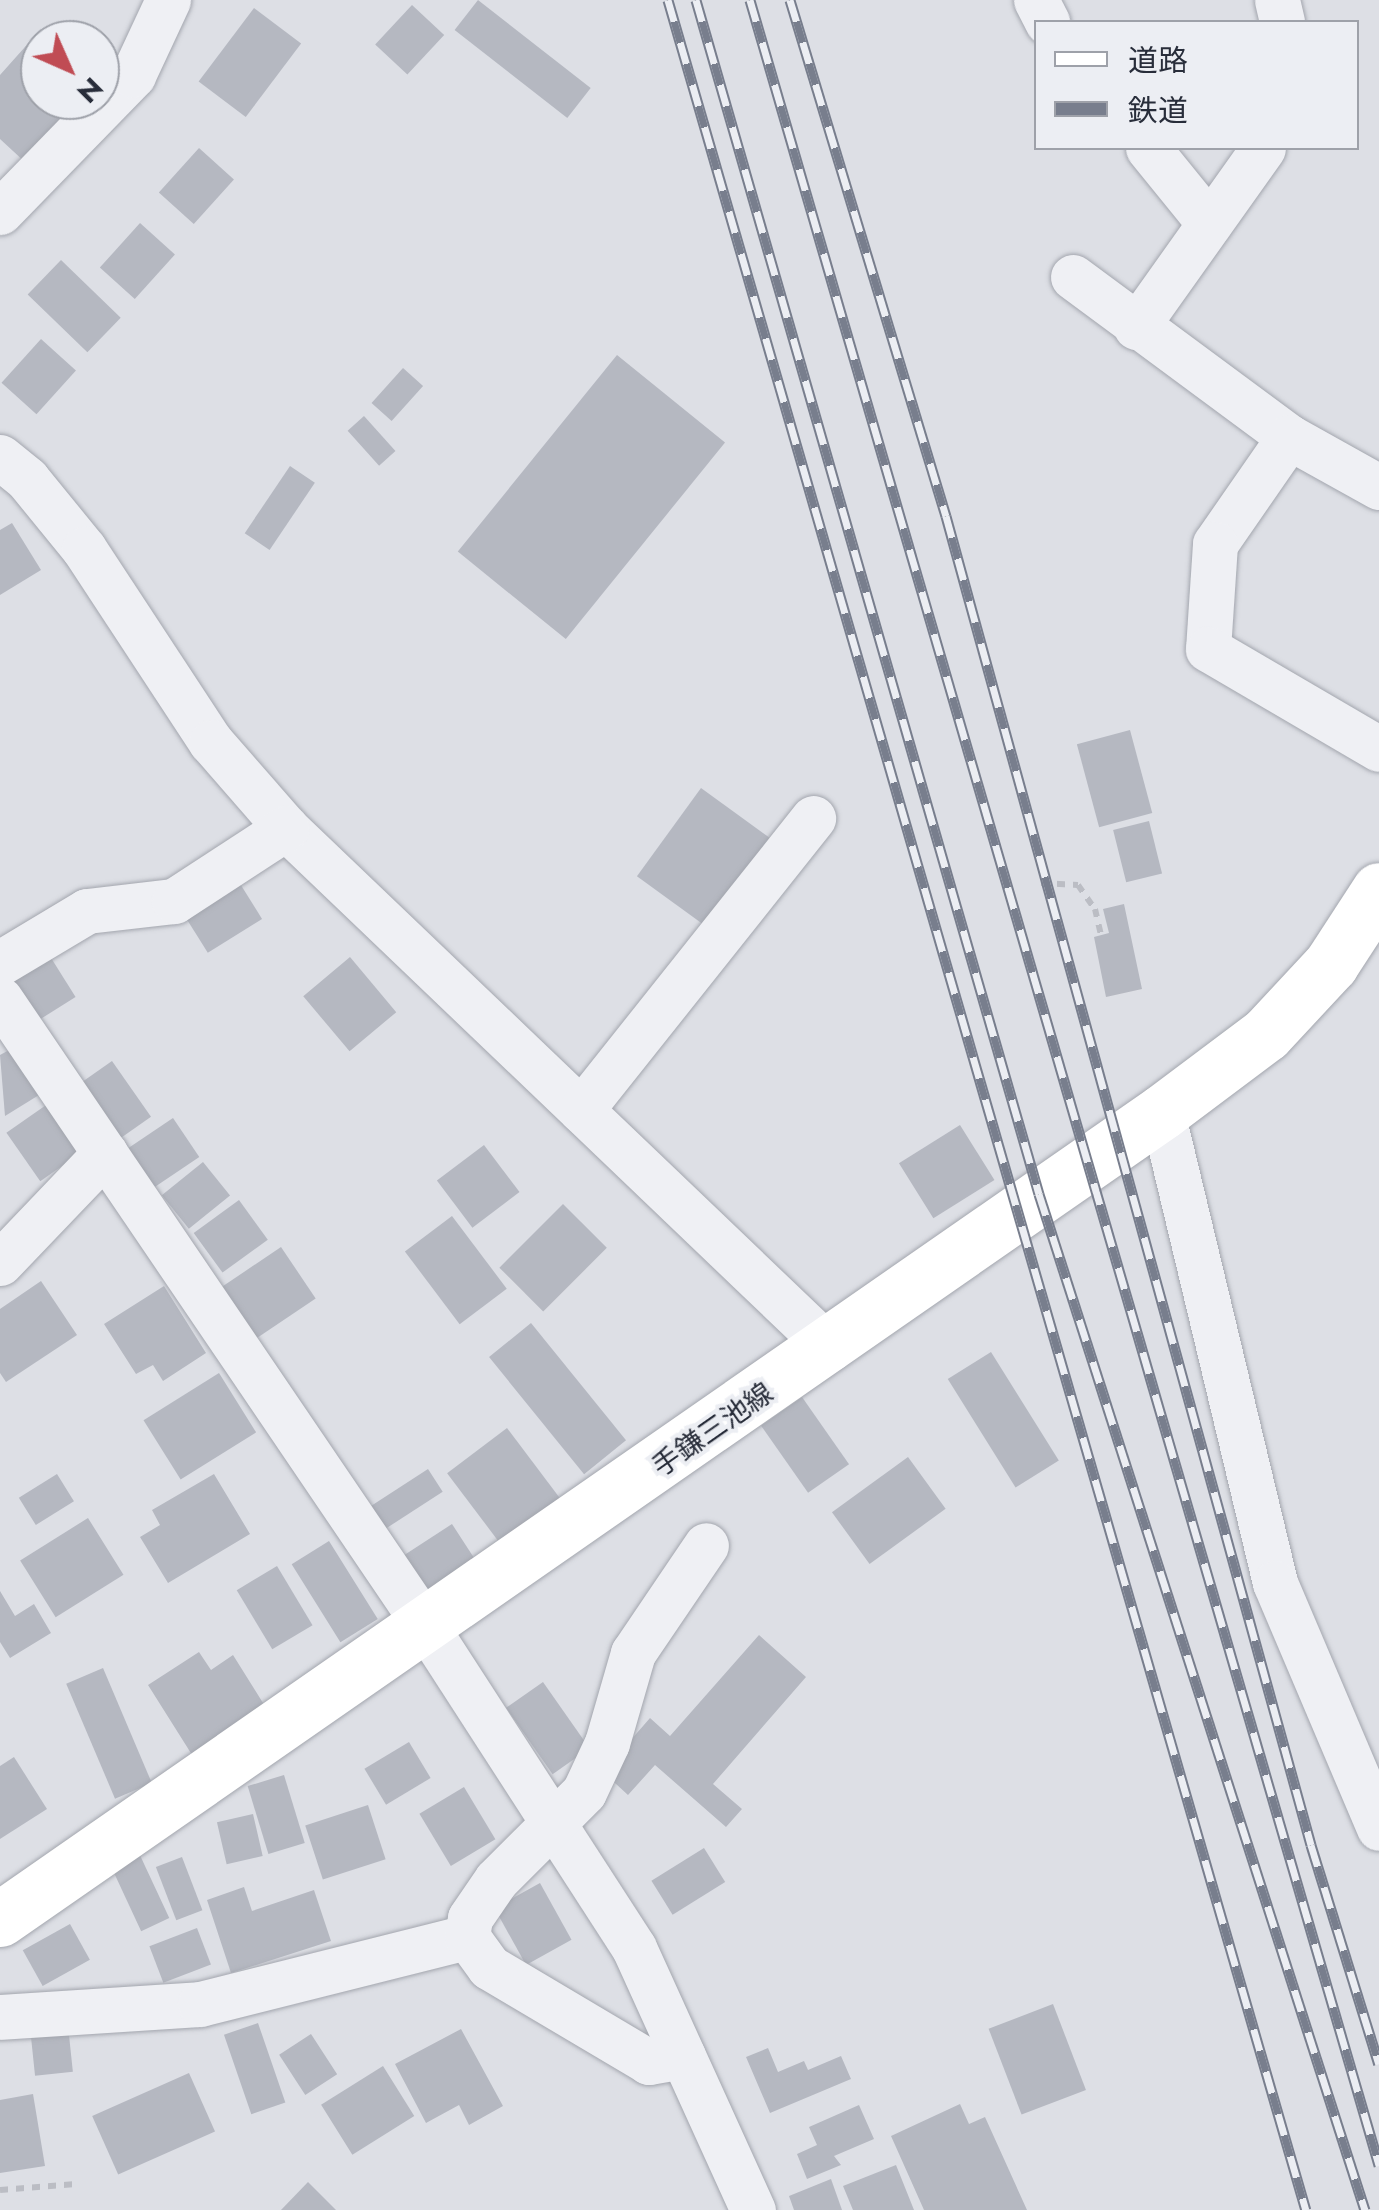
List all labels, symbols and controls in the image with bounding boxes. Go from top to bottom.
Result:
north arrow [20,20,120,120]
legend [1034,20,1359,150]
text: 道路 [1128,39,1188,82]
text: N [68,68,113,113]
text: 鉄道 [1128,89,1188,132]
street label: 手鎌三池線 [646,1376,780,1484]

